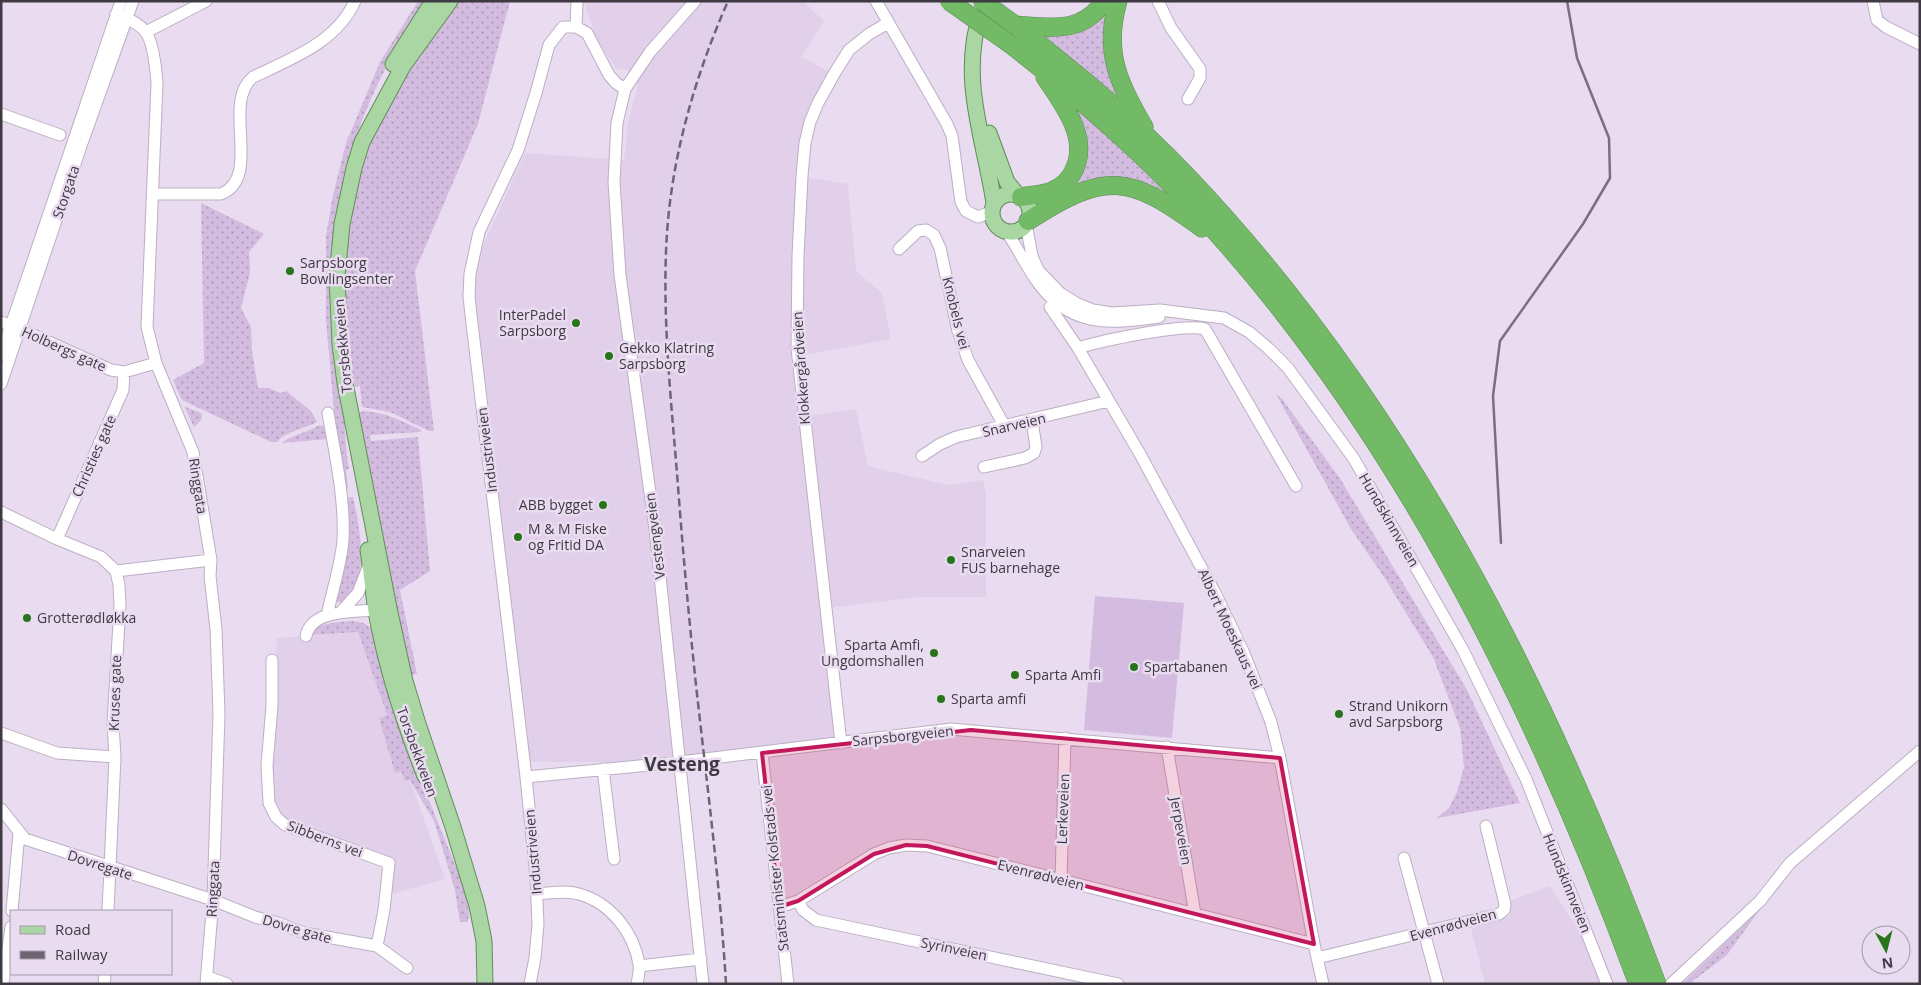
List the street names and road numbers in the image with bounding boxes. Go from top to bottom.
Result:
street label: Storgata [48,163,83,221]
street label: Knobels vei [938,275,975,351]
street label: Torsbekkveien [329,298,356,394]
street label: Klokkergårdveien [787,311,814,425]
street label: Holbergs gate [19,321,110,376]
street label: Industriveien [472,407,501,494]
street label: Snarveien [980,408,1048,441]
street label: Christies gate [67,411,120,500]
street label: Ringgata [185,457,212,515]
street label: Hundskinnveien [1355,469,1424,570]
street label: Vestengveien [640,492,669,580]
street label: Albert Moeskaus vei [1194,565,1267,692]
street label: Kruses gate [104,655,125,731]
street label: Torsbekkveien [392,704,443,799]
street label: Sarpsborgveien [851,721,954,750]
street label: Lerkeveien [1052,773,1073,845]
street label: Statsminister Kolstads vei [756,784,793,952]
street label: Jerpeveien [1166,794,1197,866]
street label: Industriveien [519,809,546,895]
street label: Sibberns vei [285,815,366,862]
street label: Hundskinnveien [1539,830,1596,935]
street label: Dovregate [65,845,135,884]
street label: Evenrødveien [996,855,1086,894]
street label: Ringgata [202,860,223,918]
street label: Evenrødveien [1408,904,1498,945]
street label: Dovre gate [260,910,334,947]
street label: Syrinveien [919,932,989,965]

